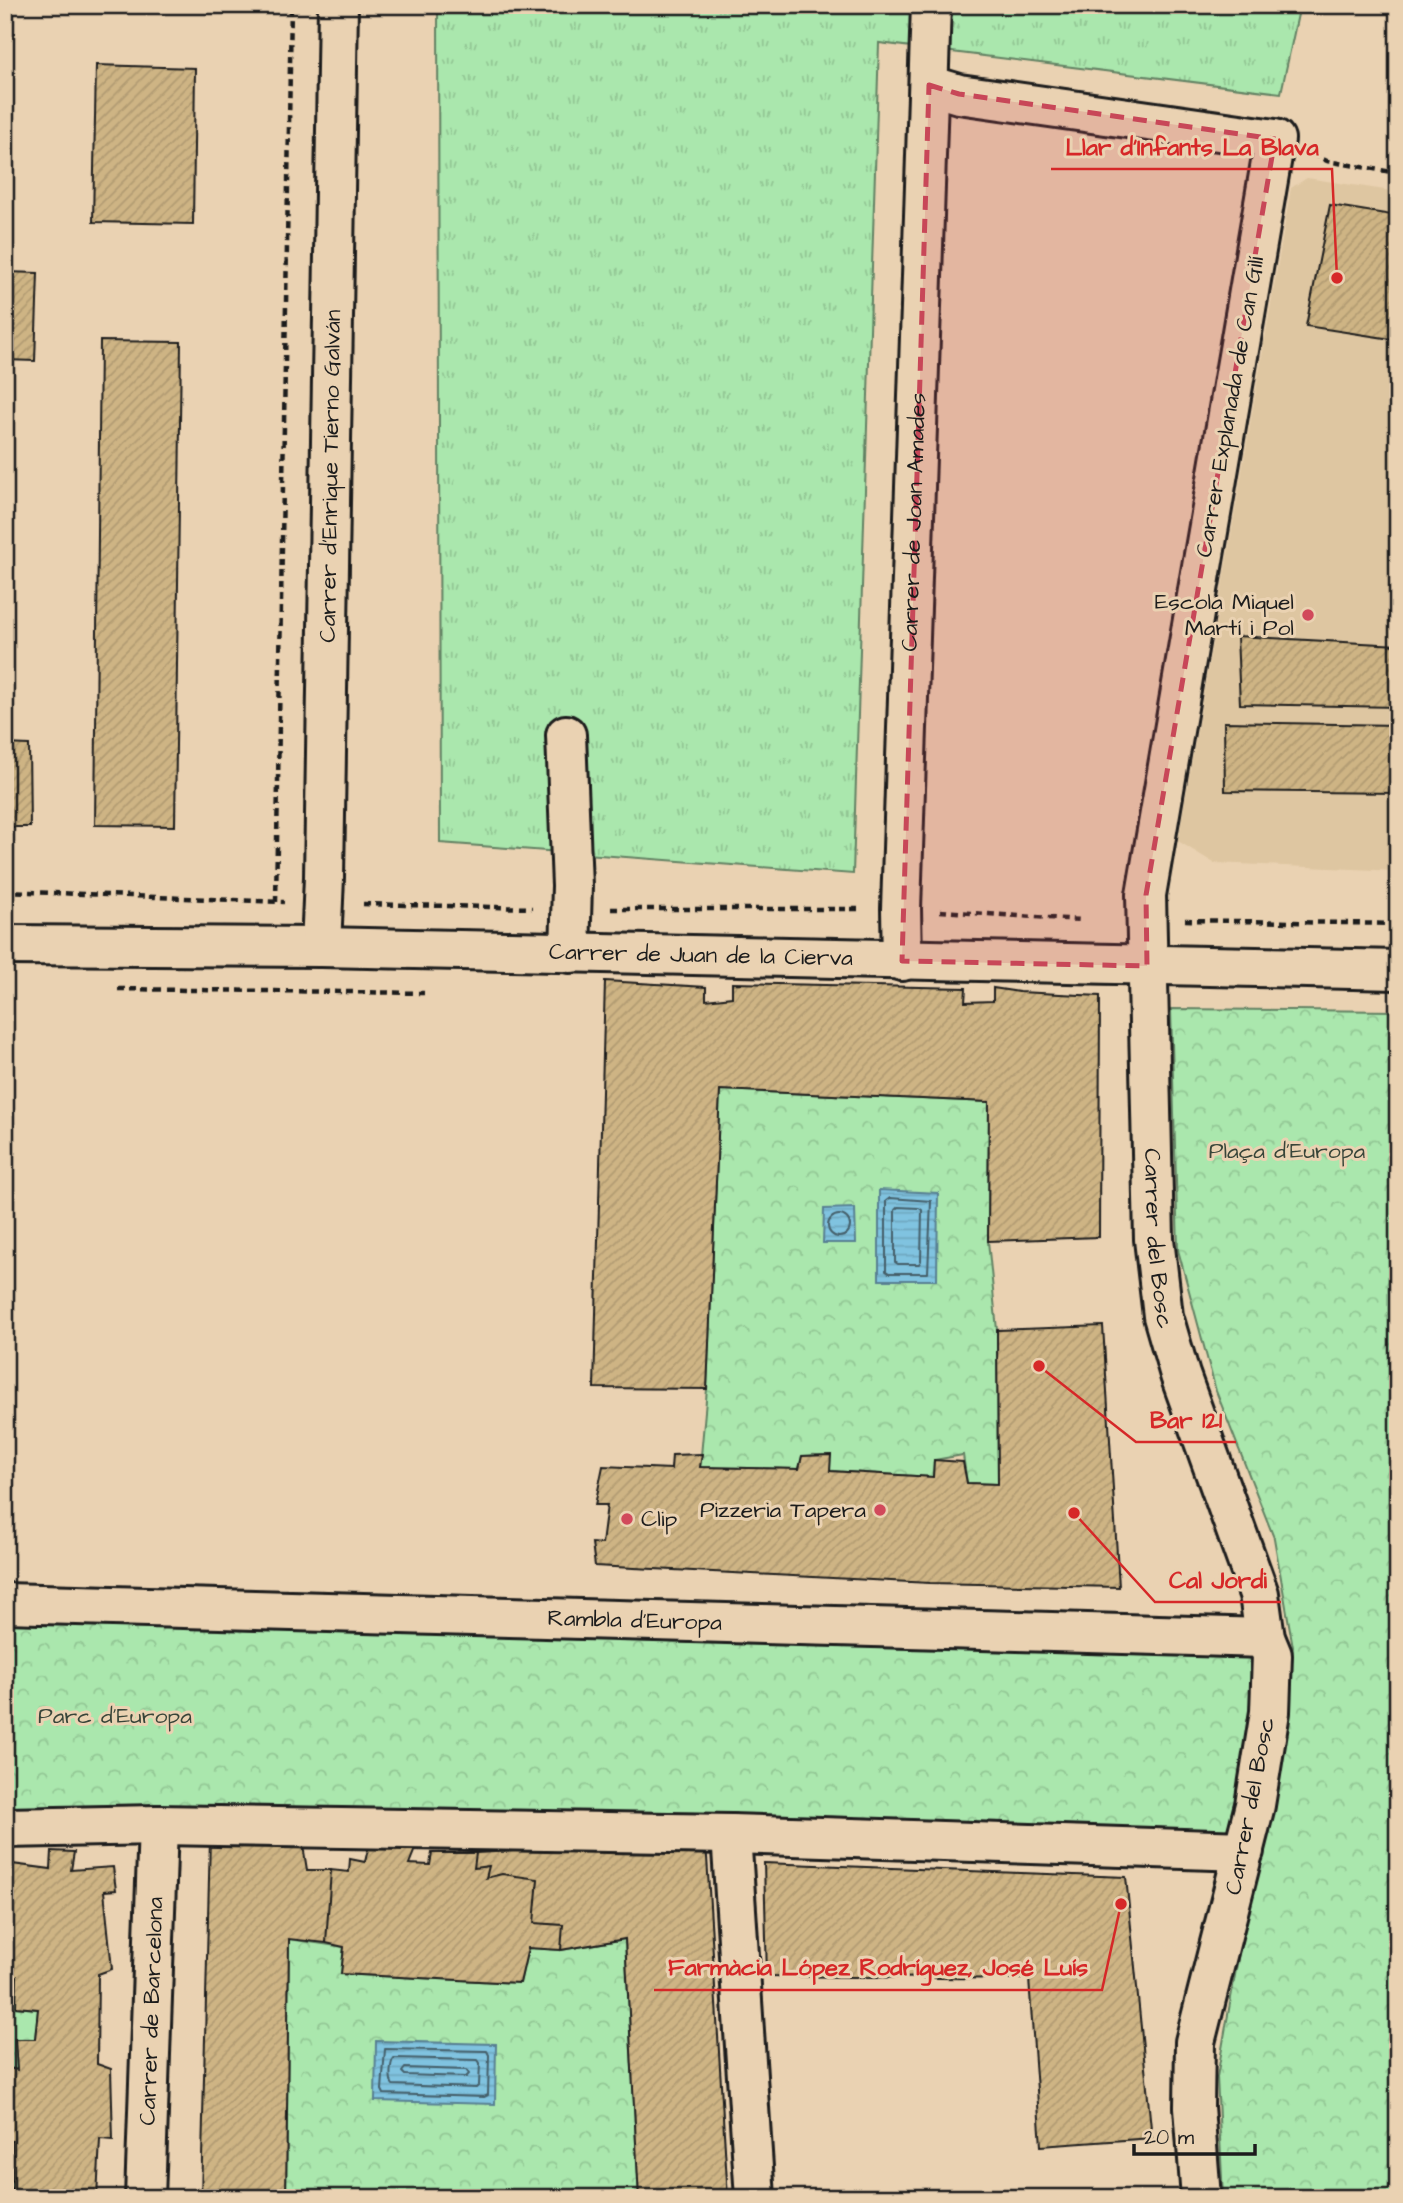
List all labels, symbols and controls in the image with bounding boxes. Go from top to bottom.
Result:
callout: Llar d'Infants La Blava [1051,124,1332,169]
text: Llar d'Infants La Blava [1065,131,1319,165]
street label: Carrer Explanada de Can Gilí [1188,254,1272,560]
street label: Carrer d'Enrique Tierno Galván [312,309,349,643]
street label: Carrer de Joan Amades [894,392,934,652]
place label: Escola Miquel Martí i Pol [1155,586,1294,644]
marker: Escola Miquel Martí i Pol [1300,607,1316,623]
street label: Carrer de Juan de la Cierva [549,936,854,974]
park label: Plaça d'Europa [1209,1135,1365,1167]
street label: Carrer del Bosc [1136,1148,1182,1332]
callout: Bar 121 [1136,1397,1236,1442]
text: Bar 121 [1150,1404,1223,1438]
place label: Pizzeria Tapera [700,1494,866,1526]
marker: Pizzeria Tapera [872,1502,888,1518]
place label: Clip [641,1503,677,1535]
marker: Clip [619,1511,635,1527]
callout: Cal Jordi [1155,1557,1281,1602]
text: Cal Jordi [1169,1564,1267,1598]
street label: Rambla d'Europa [547,1602,723,1639]
park label: Parc d'Europa [38,1700,192,1732]
street label: Carrer del Bosc [1217,1715,1283,1897]
street label: Carrer de Barcelona [132,1896,171,2126]
callout: Farmàcia López Rodríguez, José Luís [654,1945,1102,1990]
text: Farmàcia López Rodríguez, José Luís [668,1951,1088,1986]
scale bar [1134,2112,1254,2156]
text: 20 m [1144,2123,1195,2152]

